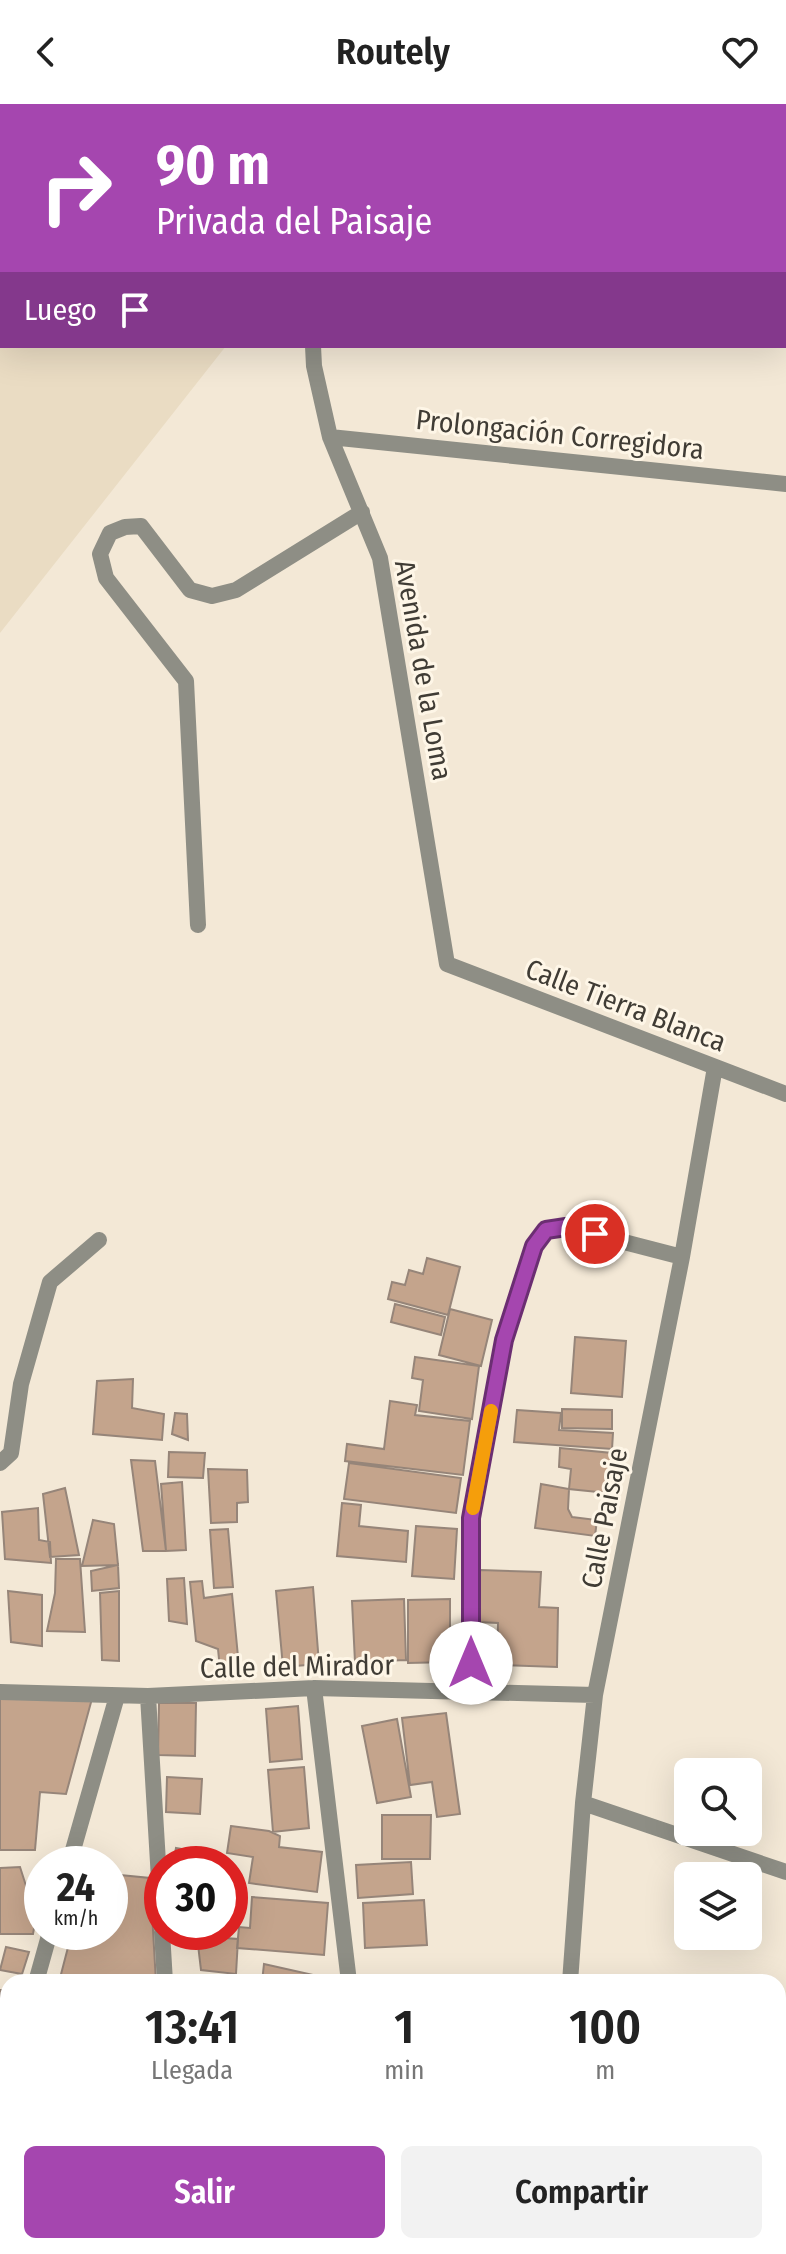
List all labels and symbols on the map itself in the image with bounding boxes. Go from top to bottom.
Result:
street label: Prolongación Corregidora [414,403,706,466]
street label: Avenida de la Loma [388,558,459,783]
street label: Calle Tierra Blanca [521,952,731,1059]
pin [561,1200,629,1268]
street label: Calle Paisaje [575,1445,634,1591]
position arrow [429,1621,513,1705]
street label: Calle del Mirador [200,1648,395,1685]
speed limit sign: 30 [144,1846,248,1950]

